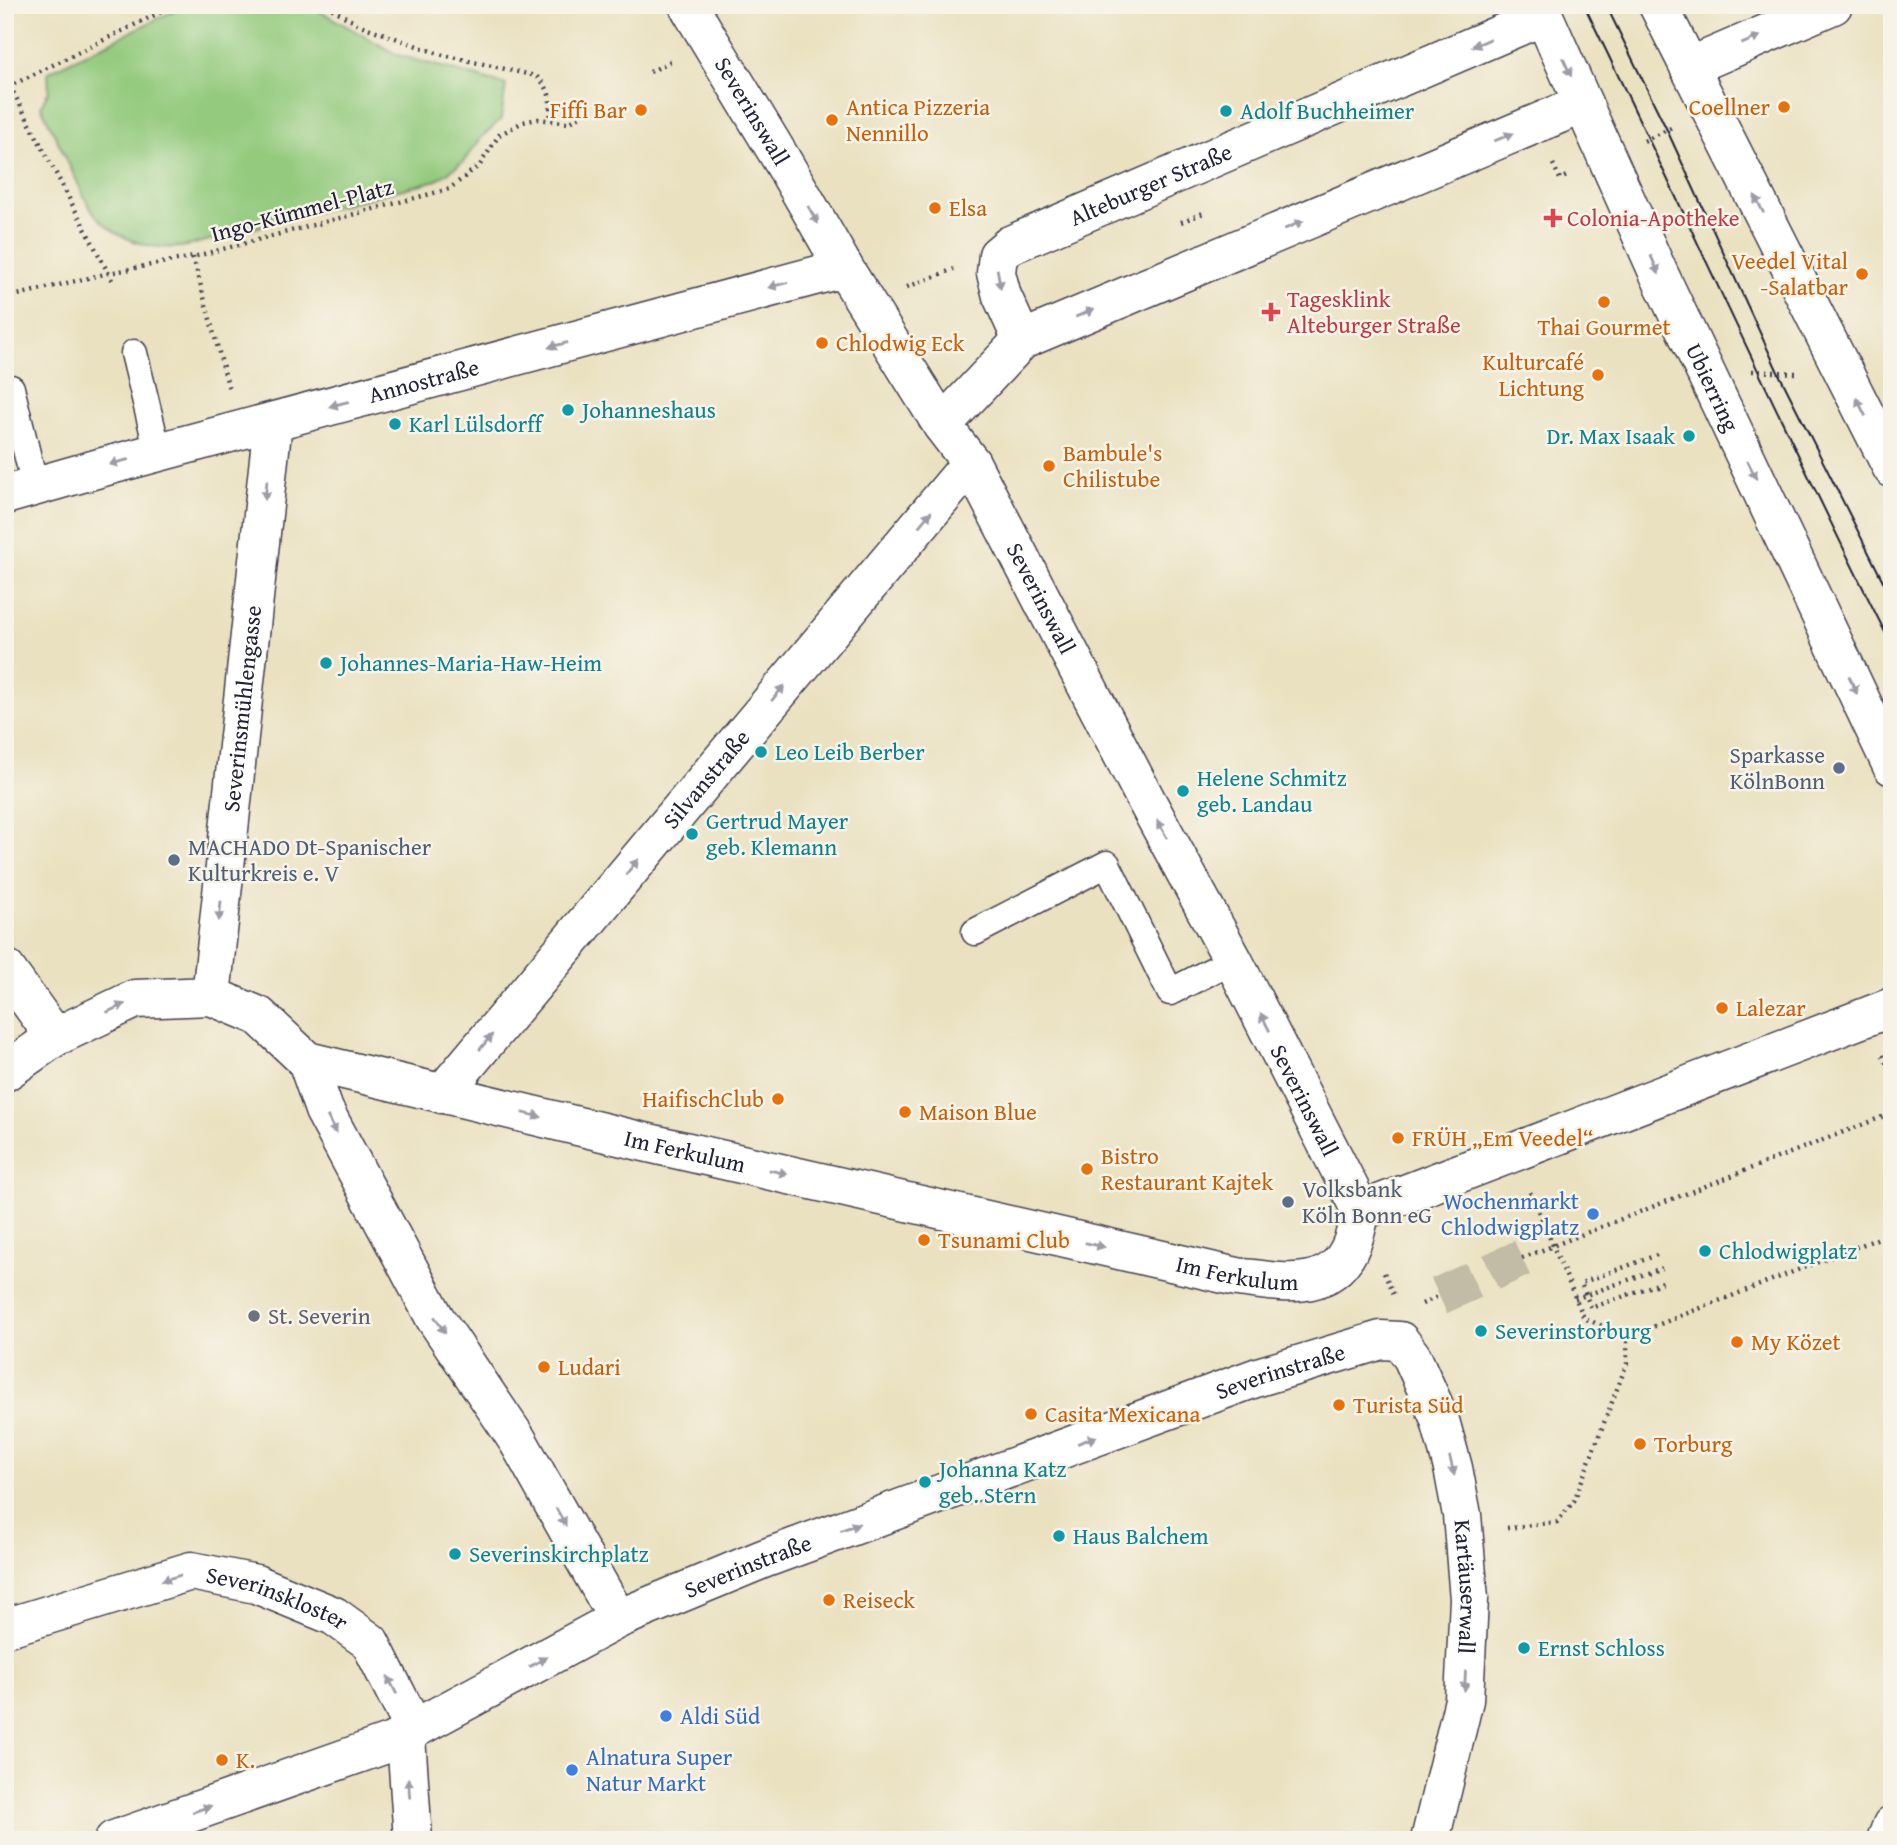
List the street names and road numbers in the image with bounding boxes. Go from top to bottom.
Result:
street label: Severinswall [707,50,798,171]
street label: Alteburger Straße [1064,135,1237,234]
street label: Ingo-Kümmel-Platz [207,169,397,250]
street label: Ubierring [1678,338,1748,437]
street label: Annostraße [365,350,483,411]
street label: Severinswall [999,536,1084,659]
street label: Severinsmühlengasse [214,604,269,814]
street label: Silvanstraße [654,722,757,836]
street label: Severinswall [1263,1038,1347,1162]
street label: Im Ferkulum [621,1121,749,1181]
street label: Im Ferkulum [1173,1247,1299,1298]
street label: Severinstraße [1211,1335,1349,1407]
street label: Kartäuserwall [1446,1518,1486,1655]
street label: Severinstraße [679,1526,816,1606]
street label: Severinskloster [203,1557,356,1638]

